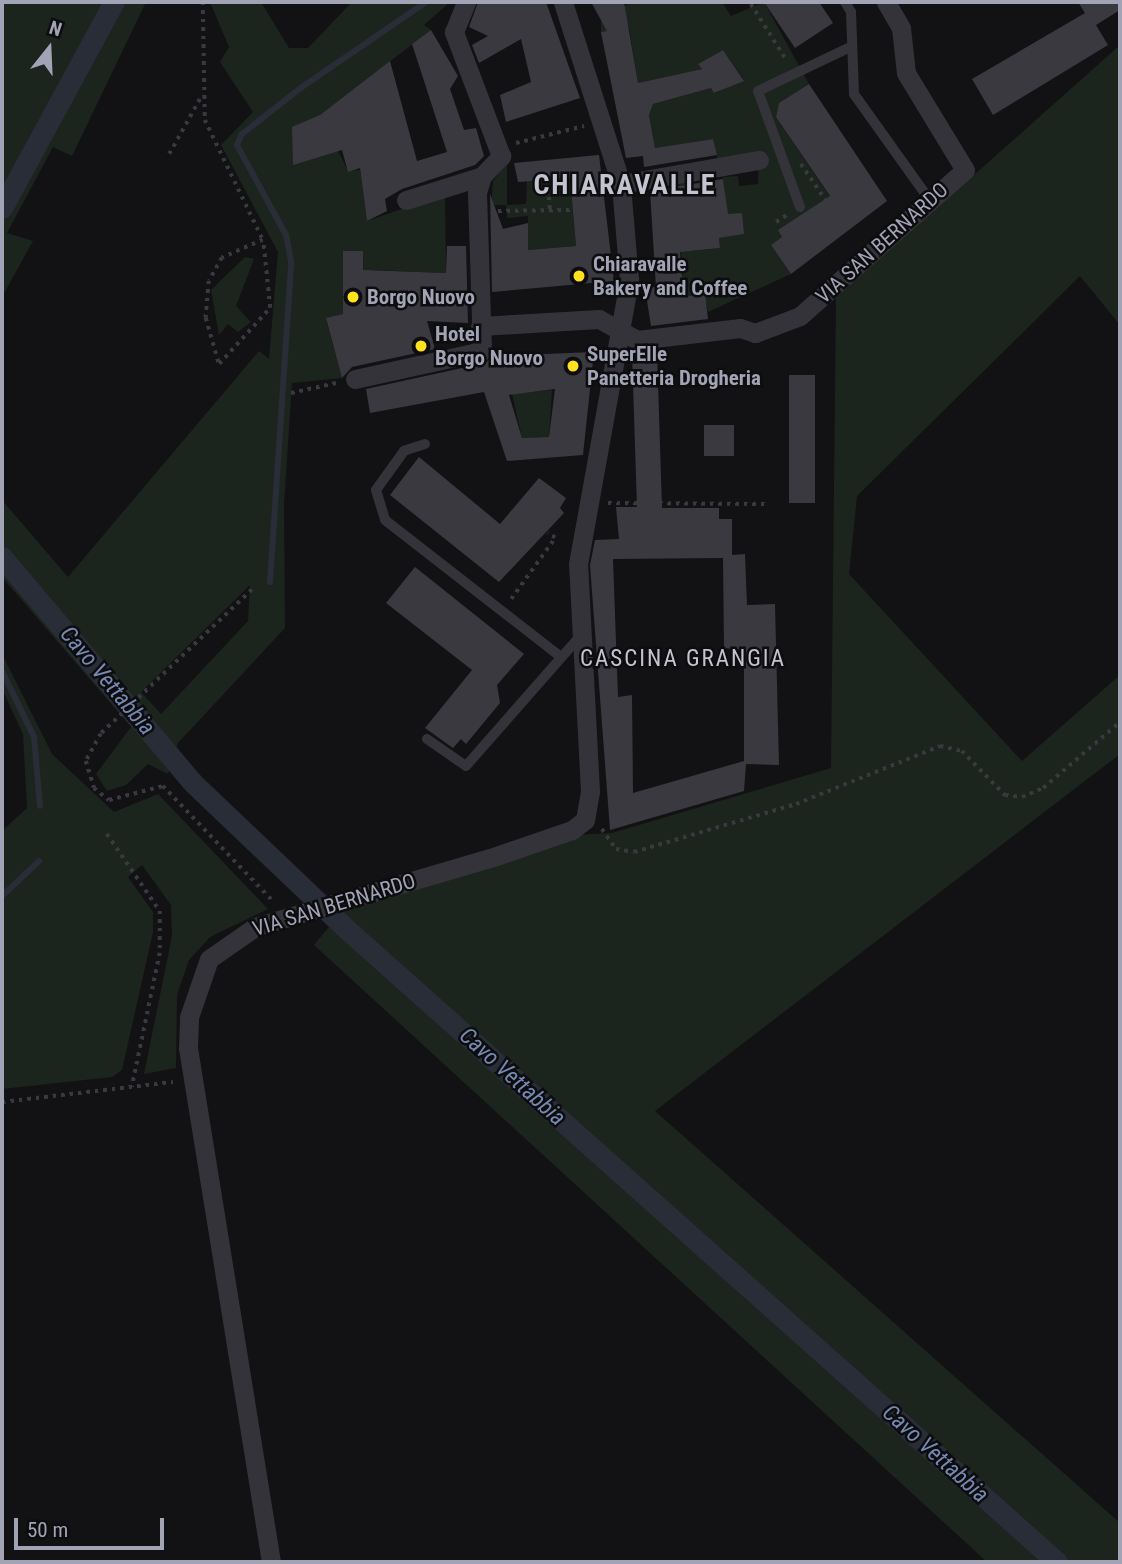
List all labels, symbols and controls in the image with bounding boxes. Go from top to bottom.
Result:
north arrow [14,14,84,84]
text: N [47,16,65,41]
district label: CHIARAVALLE [535,168,715,202]
street label: VIA SAN BERNARDO [811,177,953,309]
place label: Chiaravalle Bakery and Coffee [593,251,747,301]
marker: Chiaravalle Bakery and Coffee [571,268,587,284]
place label: Borgo Nuovo [367,284,475,310]
marker: Borgo Nuovo [345,289,361,305]
place label: Hotel Borgo Nuovo [435,321,543,371]
marker: Hotel Borgo Nuovo [413,338,429,354]
place label: SuperElle Panetteria Drogheria [587,341,761,391]
marker: SuperElle Panetteria Drogheria [565,358,581,374]
water label: Cavo Vettabbia [54,621,160,741]
district label: CASCINA GRANGIA [582,645,784,673]
street label: VIA SAN BERNARDO [249,868,419,942]
water label: Cavo Vettabbia [453,1022,571,1132]
water label: Cavo Vettabbia [876,1399,994,1509]
scale bar [18,1504,168,1548]
text: 50 m [27,1518,68,1542]

